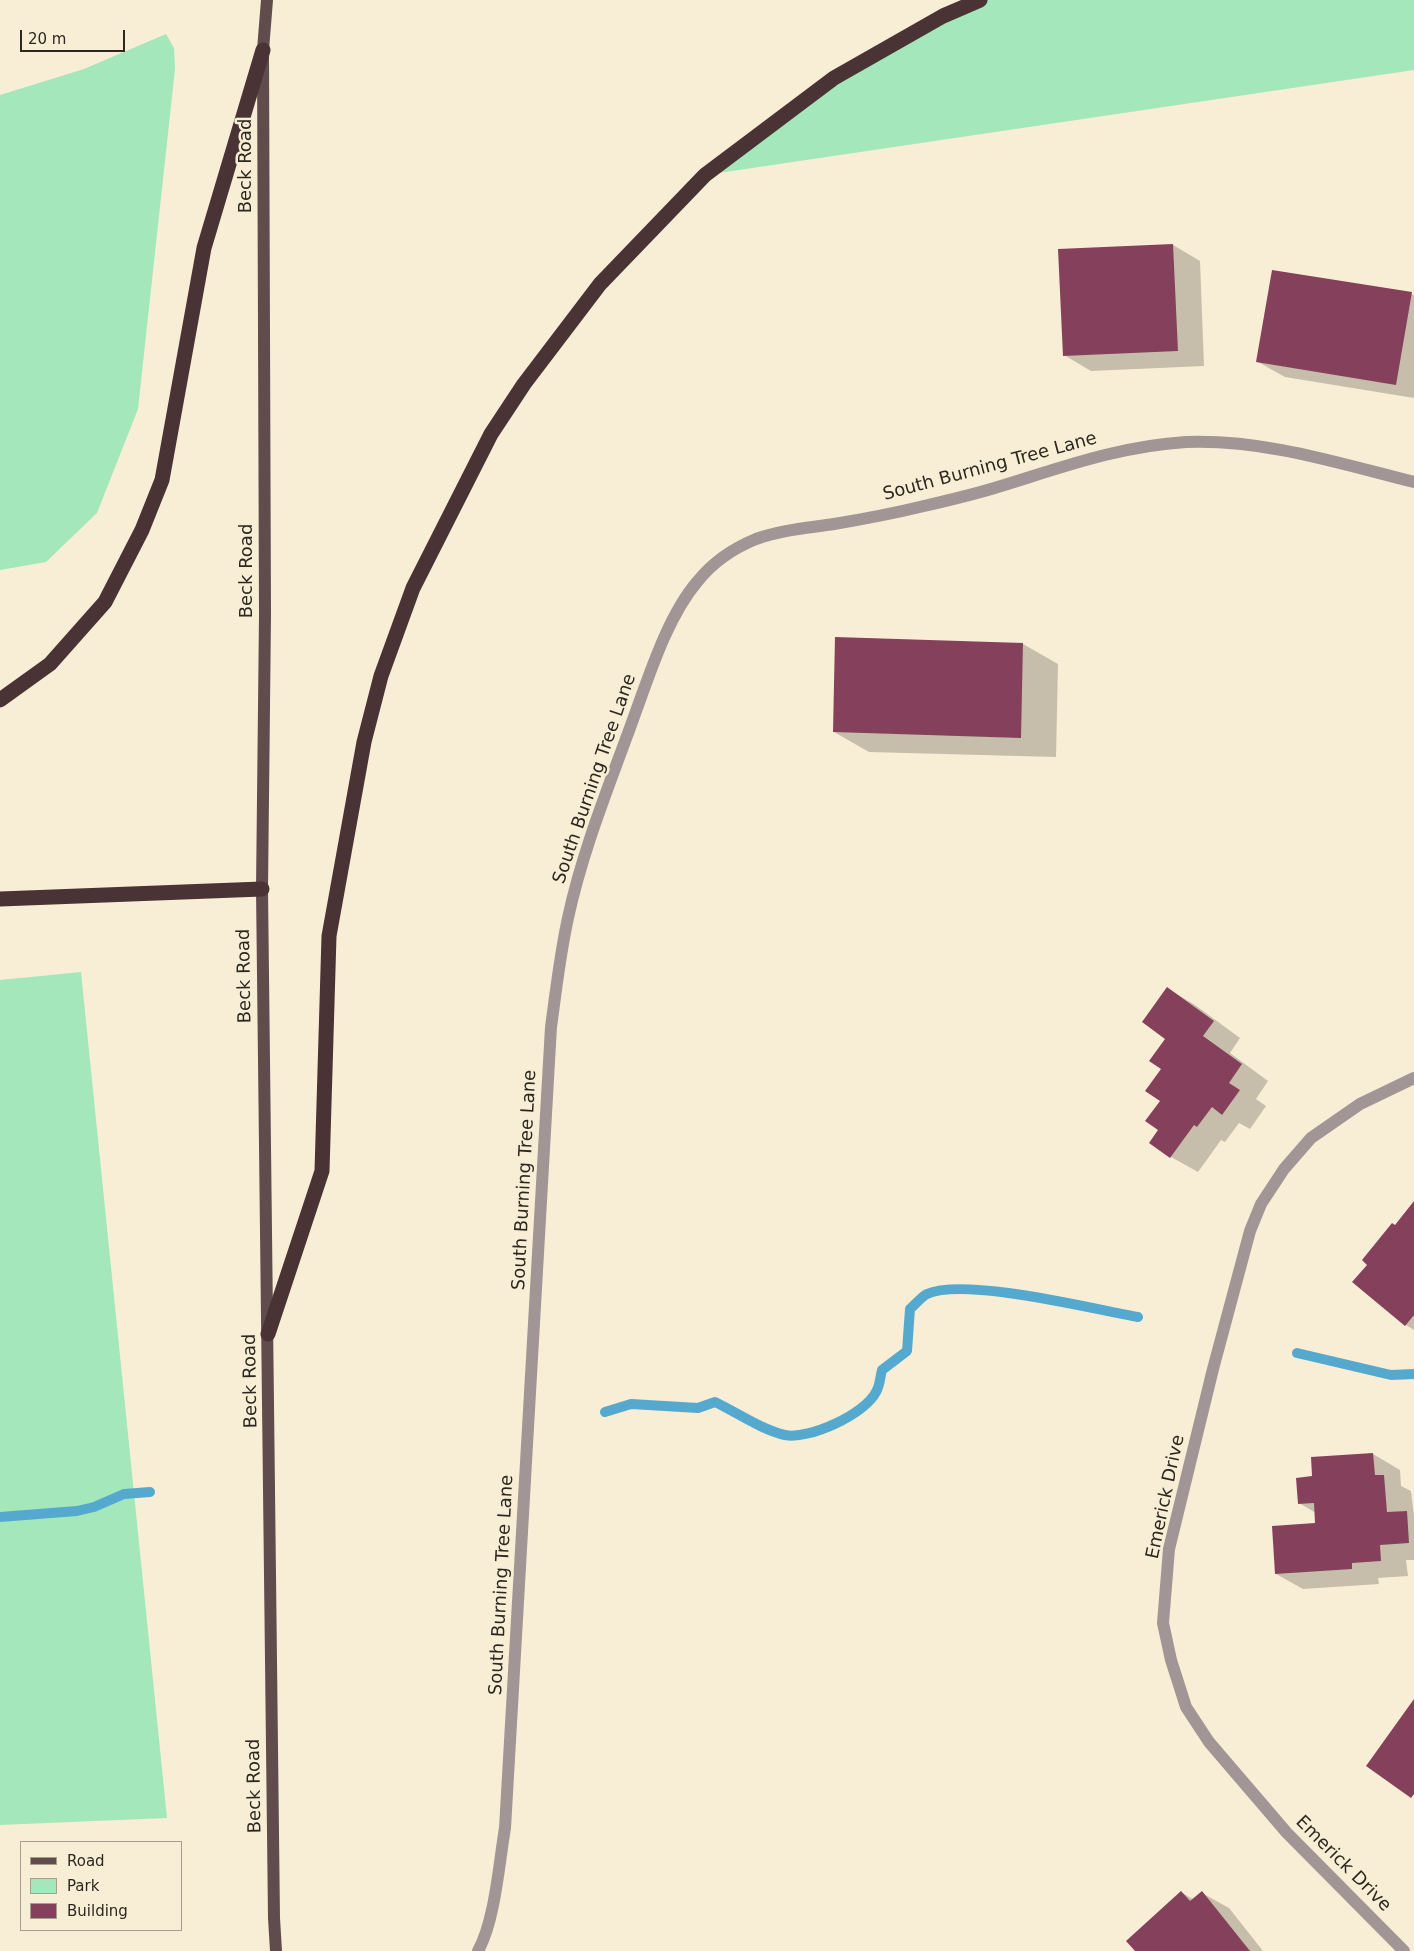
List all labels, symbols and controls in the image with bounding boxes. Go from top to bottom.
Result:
scale bar [22,20,128,52]
text: 20 m [28,30,66,48]
street label: Beck Road [235,119,257,213]
street label: South Burning Tree Lane [881,428,1099,506]
street label: Beck Road [236,524,258,618]
street label: South Burning Tree Lane [549,671,641,887]
street label: Beck Road [233,929,257,1023]
street label: South Burning Tree Lane [508,1069,542,1291]
street label: Beck Road [239,1334,263,1428]
street label: Emerick Drive [1142,1433,1190,1561]
street label: South Burning Tree Lane [485,1474,519,1696]
street label: Beck Road [243,1739,267,1833]
street label: Emerick Drive [1291,1812,1395,1916]
legend [20,1841,182,1931]
text: Road [67,1852,105,1870]
text: Park [67,1877,99,1895]
text: Building [67,1902,128,1920]

